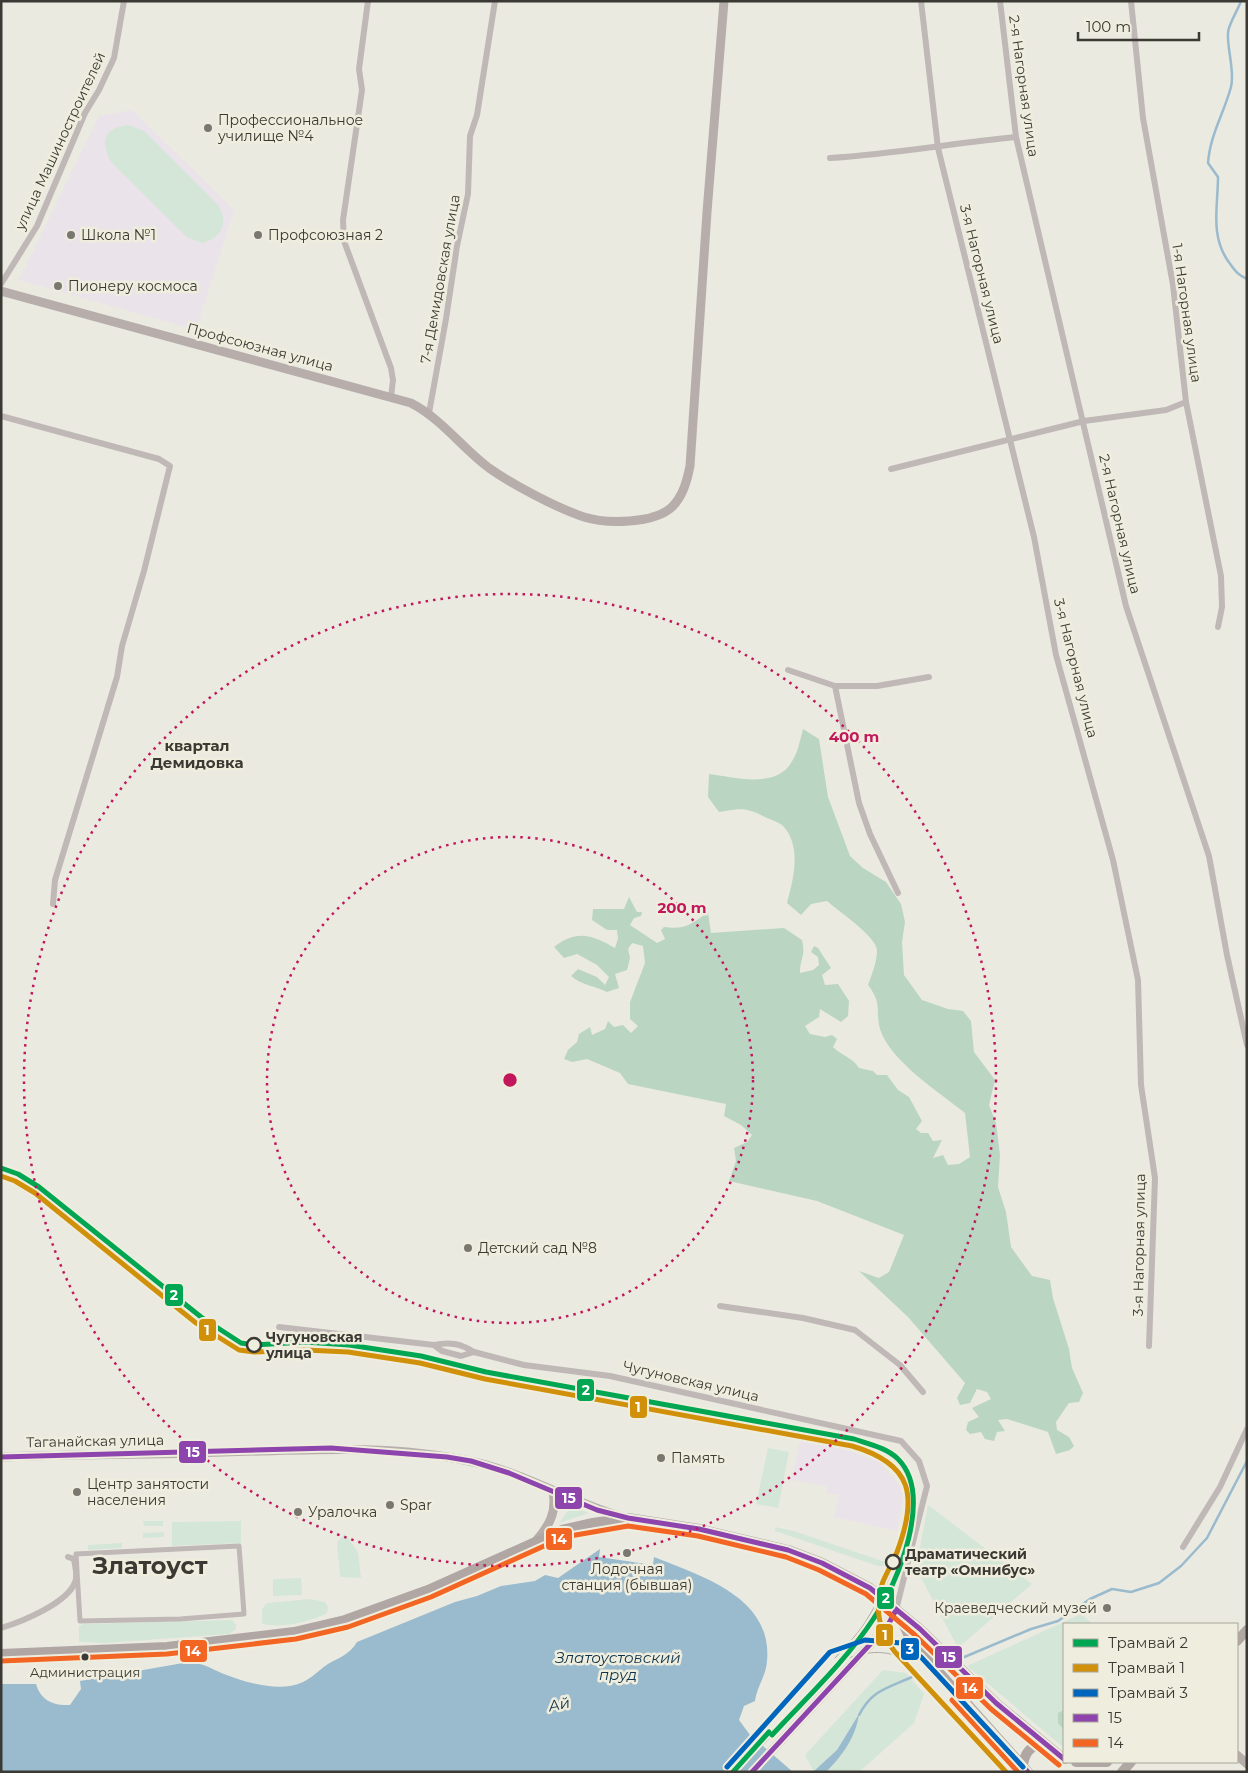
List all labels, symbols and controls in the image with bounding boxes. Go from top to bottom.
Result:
scale bar [1078,10,1199,42]
street label: 2-я Нагорная улица [1005,14,1043,158]
text: 100 m [1086,17,1131,36]
street label: улица Машиностроителей [10,49,109,234]
place label: Профессиональное училище №4 [217,111,363,145]
marker: Профессиональное училище №4 [202,122,214,134]
street label: 7-я Демидовская улица [416,193,464,365]
street label: 3-я Нагорная улица [956,202,1008,346]
place label: Школа №1 [81,226,156,244]
place label: Профсоюзная 2 [268,226,383,244]
marker: Школа №1 [65,229,77,241]
marker: Профсоюзная 2 [252,229,264,241]
street label: 1-я Нагорная улица [1168,242,1206,384]
place label: Пионеру космоса [68,277,198,295]
marker: Пионеру космоса [52,280,64,292]
street label: Профсоюзная улица [185,319,335,375]
street label: 2-я Нагорная улица [1095,452,1145,596]
street label: 3-я Нагорная улица [1050,596,1102,740]
text: 400 m [829,727,879,746]
district label: квартал Демидовка [150,736,244,772]
text: 200 m [657,898,707,917]
centre of rings [501,1071,519,1089]
street label: 3-я Нагорная улица [1129,1173,1149,1317]
place label: Детский сад №8 [478,1239,597,1257]
marker: Детский сад №8 [462,1242,474,1254]
line badge: 2 [164,1283,184,1307]
text: 2 [170,1286,178,1304]
line badge: 1 [198,1318,217,1342]
text: 1 [204,1321,210,1339]
place label: Чугуновская улица [265,1328,363,1362]
marker: Чугуновская улица [246,1337,262,1353]
street label: Чугуновская улица [621,1357,761,1405]
line badge: 2 [576,1378,595,1402]
text: 2 [582,1381,590,1399]
line badge: 1 [629,1395,648,1419]
text: 1 [635,1398,641,1416]
street label: Таганайская улица [26,1431,164,1451]
line badge: 15 [178,1440,207,1464]
text: 15 [186,1443,200,1461]
place label: Память [671,1449,725,1467]
marker: Память [655,1452,667,1464]
place label: Центр занятости населения [87,1475,209,1509]
marker: Центр занятости населения [71,1486,83,1498]
line badge: 15 [554,1486,583,1510]
text: 15 [562,1489,576,1507]
place label: Spar [400,1496,432,1514]
marker: Spar [384,1499,396,1511]
place label: Уралочка [308,1503,377,1521]
marker: Уралочка [292,1506,304,1518]
line badge: 14 [545,1527,573,1551]
text: 14 [551,1530,567,1548]
place label: Драматический театр «Омнибус» [905,1545,1035,1579]
marker: Лодочная станция (бывшая) [621,1547,633,1559]
district label: Златоуст [91,1551,208,1580]
marker: Драматический театр «Омнибус» [885,1554,901,1570]
place label: Лодочная станция (бывшая) [562,1560,692,1594]
line badge: 2 [876,1586,895,1610]
text: 2 [882,1589,890,1607]
place label: Краеведческий музей [934,1599,1097,1617]
marker: Краеведческий музей [1101,1602,1113,1614]
line badge: 1 [875,1623,894,1647]
legend [1063,1623,1238,1763]
text: 1 [882,1626,888,1644]
text: Трамвай 2 [1108,1633,1188,1652]
line badge: 3 [900,1637,920,1661]
line badge: 14 [179,1639,208,1663]
text: 3 [905,1640,914,1658]
text: 14 [185,1642,201,1660]
line badge: 15 [934,1645,963,1669]
water label: Златоустовский пруд [554,1648,681,1684]
text: 15 [942,1648,956,1666]
marker: Администрация [80,1652,90,1662]
text: Трамвай 1 [1108,1658,1185,1677]
place label: Администрация [30,1664,140,1680]
line badge: 14 [955,1676,984,1700]
text: 14 [962,1679,978,1697]
text: Трамвай 3 [1108,1683,1188,1702]
water label: Ай [546,1693,571,1716]
text: 15 [1108,1708,1122,1727]
text: 14 [1108,1733,1123,1752]

